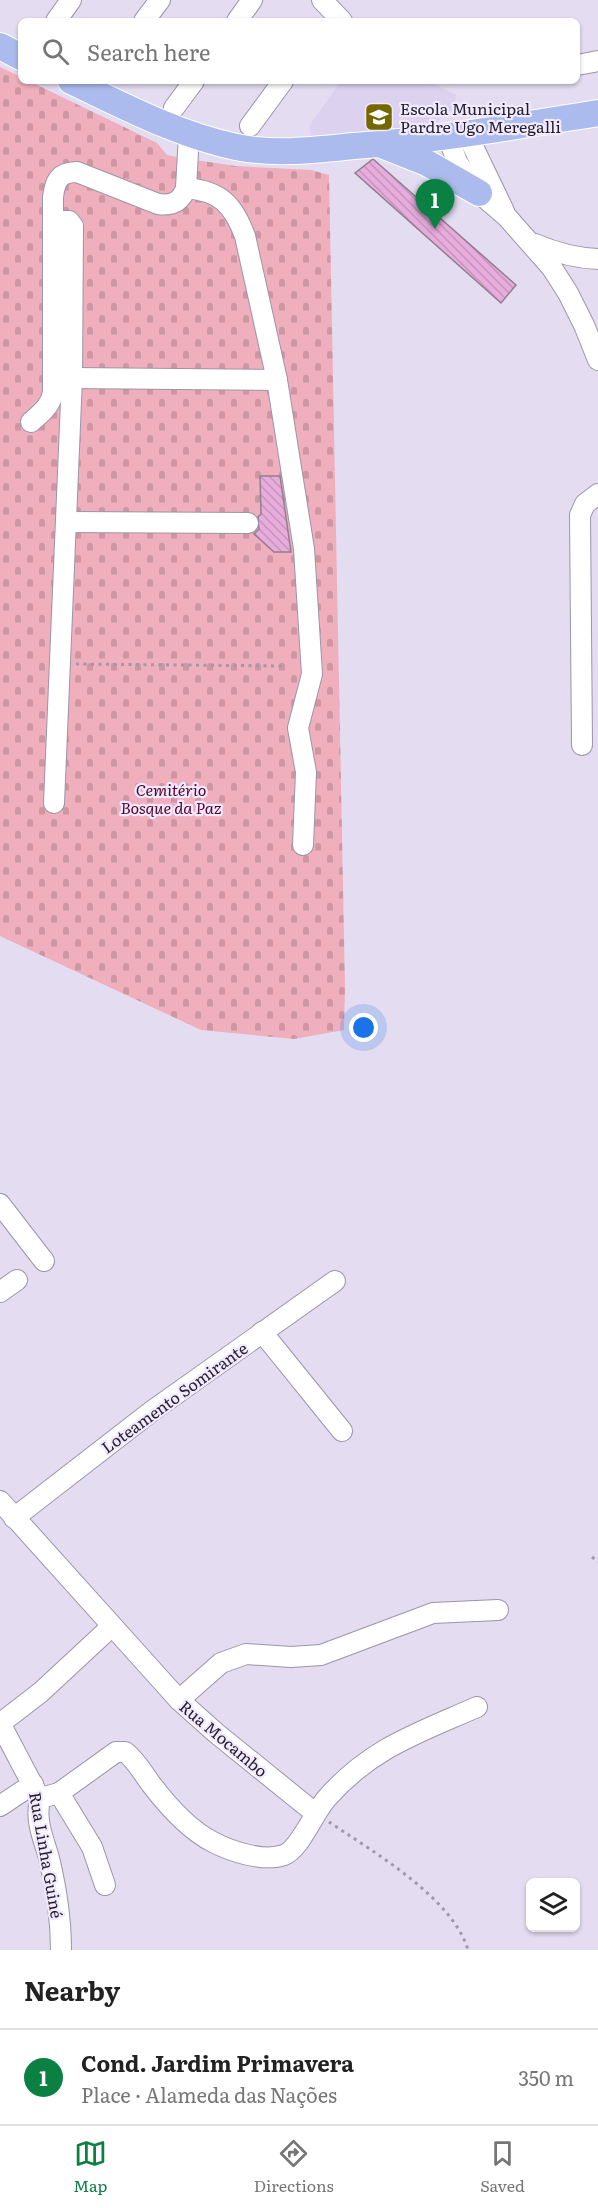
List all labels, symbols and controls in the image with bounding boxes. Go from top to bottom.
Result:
search box [18,18,580,84]
icon: search [39,35,72,68]
text: Search here [87,35,210,68]
place label: Escola Municipal Pardre Ugo Meregalli [400,96,561,138]
school or university icon: Escola Municipal Pardre Ugo Meregalli [363,101,395,133]
pin: 1 [416,180,454,229]
park label: Cemitério Bosque da Paz [121,777,222,819]
your location [349,1013,378,1042]
street label: Loteamento Somirante [96,1336,252,1458]
street label: Rua Mocambo [175,1694,273,1782]
street label: Rua Linha Guiné [24,1790,70,1920]
map controls [526,1878,580,1932]
button: layers [526,1878,580,1932]
text: Nearby [24,1970,120,2009]
text: Cond. Jardim Primavera [81,2046,354,2079]
text: 1 [39,2062,48,2092]
text: 350 m [518,2062,574,2092]
text: Place · Alameda das Nações [81,2079,337,2109]
tab: Map [73,2137,107,2197]
tab: Directions [254,2137,334,2197]
tab: Saved [480,2137,525,2197]

